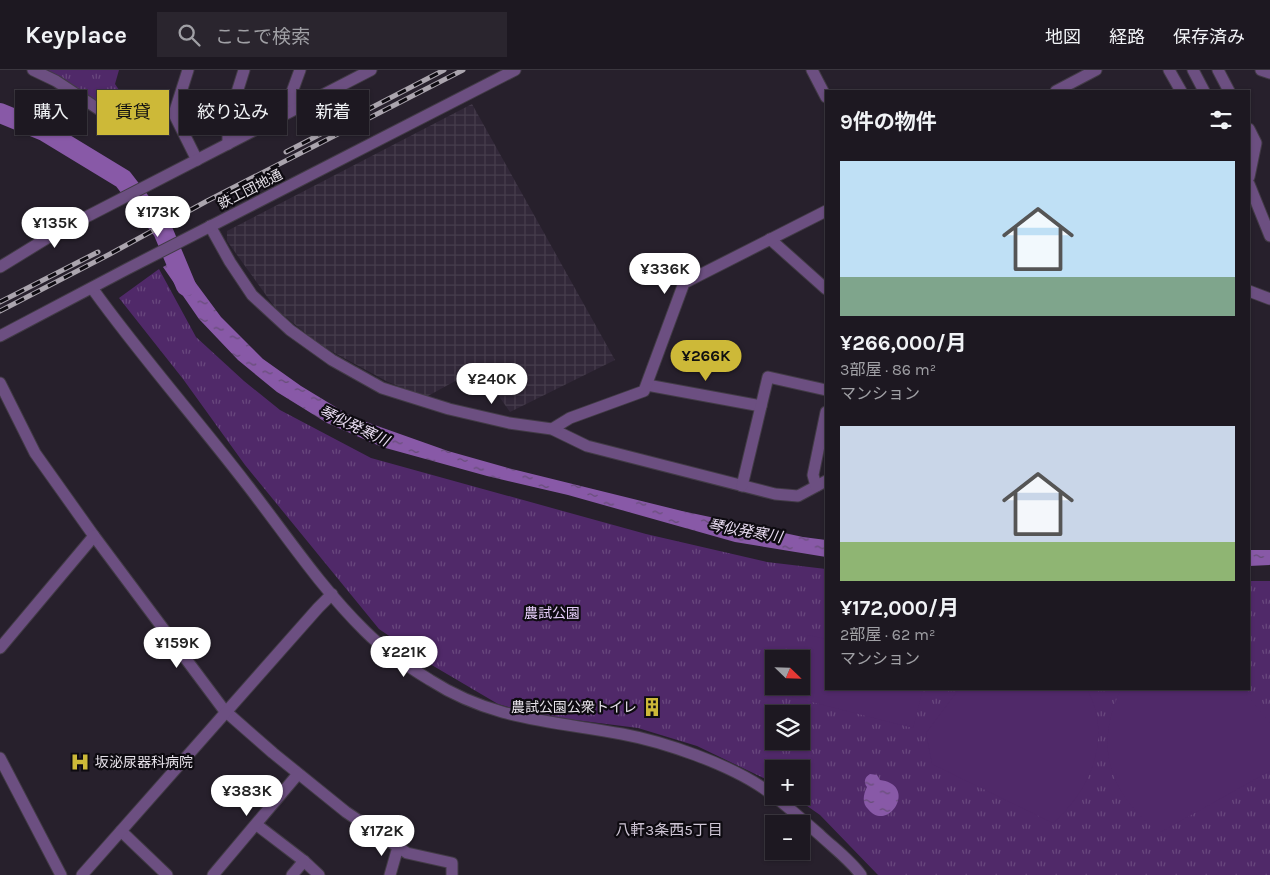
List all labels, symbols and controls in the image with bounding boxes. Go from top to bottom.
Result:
search box [157,12,507,57]
text: Keyplace [25,21,127,49]
icon: search [175,21,203,49]
text: ここで検索 [215,26,310,48]
text: 地図 [1045,26,1081,48]
text: 経路 [1109,26,1145,48]
text: 保存済み [1173,26,1245,48]
chip: 購入 [15,90,87,135]
chip: 賃貸 [97,90,169,135]
chip: 絞り込み [179,90,287,135]
chip: 新着 [297,90,369,135]
icon: filters [1207,106,1235,134]
text: 9件の物件 [840,110,937,134]
street label: 鉄工団地通 [215,166,285,213]
icon: home [993,194,1083,284]
pin: ¥173K [123,196,193,238]
text: ¥173K [136,202,180,221]
pin: ¥135K [20,206,90,249]
text: ¥135K [33,213,77,232]
pin: ¥336K [630,252,700,295]
text: ¥336K [640,259,690,278]
text: ¥266,000/月 [840,331,967,355]
pin: ¥266K [671,340,741,382]
text: ¥266K [682,346,730,365]
text: 3部屋 · 86 m² [840,360,936,379]
pin: ¥240K [457,362,527,405]
text: ¥240K [467,369,517,388]
text: マンション [840,384,920,403]
water label: 琴似発寒川 [316,402,394,451]
icon: home [993,459,1083,549]
water label: 琴似発寒川 [706,516,785,547]
text: ¥172,000/月 [840,596,959,620]
park label: 農試公園 [524,605,580,622]
text: 2部屋 · 62 m² [840,625,935,644]
pin: ¥159K [142,626,212,669]
text: ¥159K [155,633,199,652]
pin: ¥221K [369,636,439,678]
text: ¥221K [382,642,426,661]
text: マンション [840,649,920,668]
north arrow [765,650,810,695]
map controls [765,650,810,860]
building icon: 農試公園公衆トイレ [641,696,663,718]
place label: 農試公園公衆トイレ [511,699,637,716]
button: layers [765,705,810,750]
hospital icon: 坂泌尿器科病院 [69,751,91,773]
place label: 坂泌尿器科病院 [95,754,193,771]
button: + [765,760,810,805]
pin: ¥383K [212,774,282,817]
text: ¥383K [222,781,272,800]
pin: ¥172K [347,814,417,857]
button: − [765,815,810,860]
text: ¥172K [360,821,404,840]
district label: 八軒3条西5丁目 [615,821,723,839]

